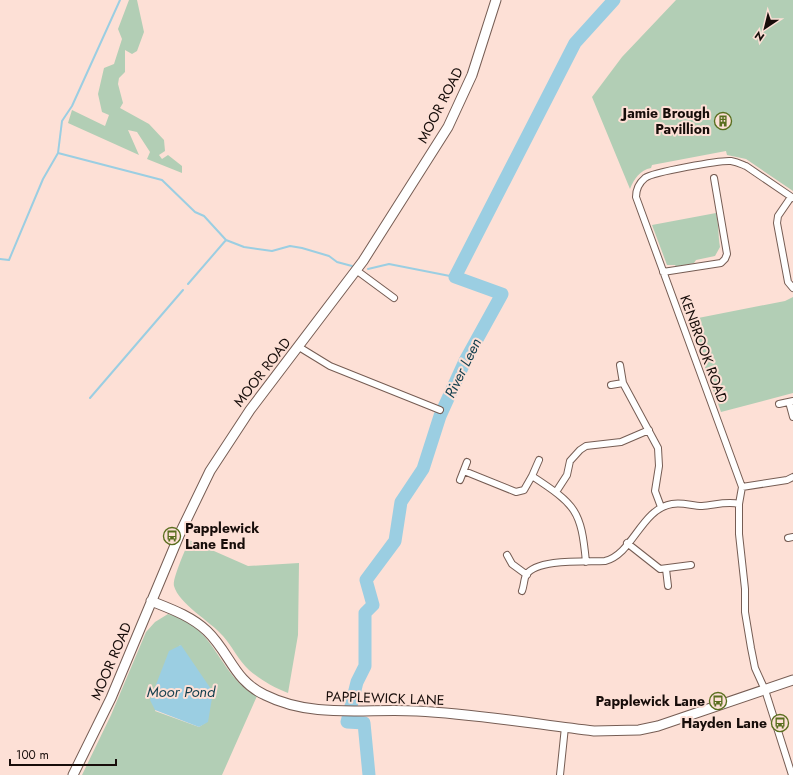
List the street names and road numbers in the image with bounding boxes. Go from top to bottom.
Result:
street label: MOOR ROAD [412,64,468,146]
street label: KENBROOK ROAD [675,292,733,406]
street label: MOOR ROAD [229,333,295,411]
street label: MOOR ROAD [86,619,136,703]
street label: PAPPLEWICK LANE [325,686,445,710]

